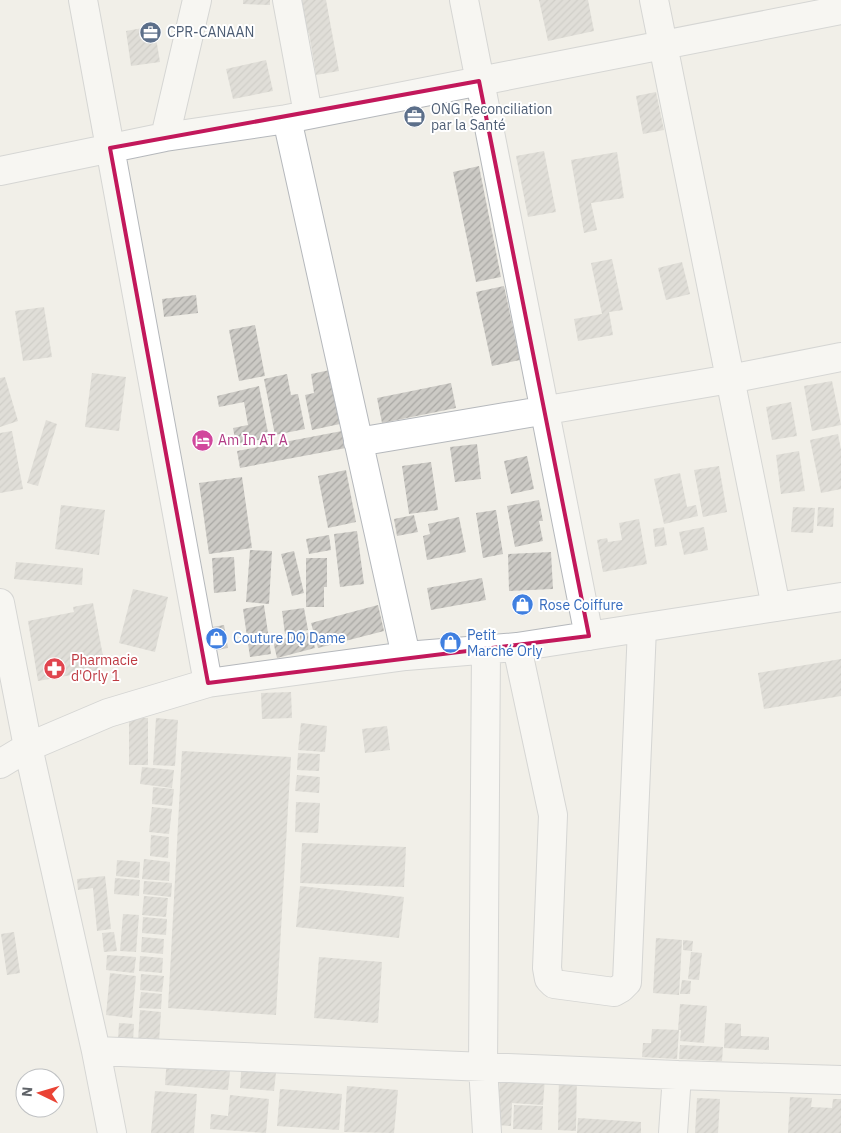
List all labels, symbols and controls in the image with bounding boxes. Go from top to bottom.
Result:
office icon: CPR-CANAAN [139,20,163,44]
place label: CPR-CANAAN [167,23,254,41]
place label: ONG Reconciliation par la Santé [431,100,553,134]
office icon: ONG Reconciliation par la Santé [403,105,427,129]
hotel icon: Am In AT A [190,428,214,452]
place label: Am In AT A [218,431,288,449]
shop icon: Rose Coiffure [511,593,535,617]
place label: Rose Coiffure [539,596,624,614]
shop icon: Couture DQ Dame [205,626,229,650]
place label: Petit Marché Orly [467,626,543,660]
place label: Couture DQ Dame [233,629,346,647]
shop icon: Petit Marché Orly [439,631,463,655]
place label: Pharmacie d'Orly 1 [71,651,138,685]
pharmacy icon: Pharmacie d'Orly 1 [43,656,67,680]
north arrow [15,1068,65,1118]
text: N [18,1086,36,1098]

